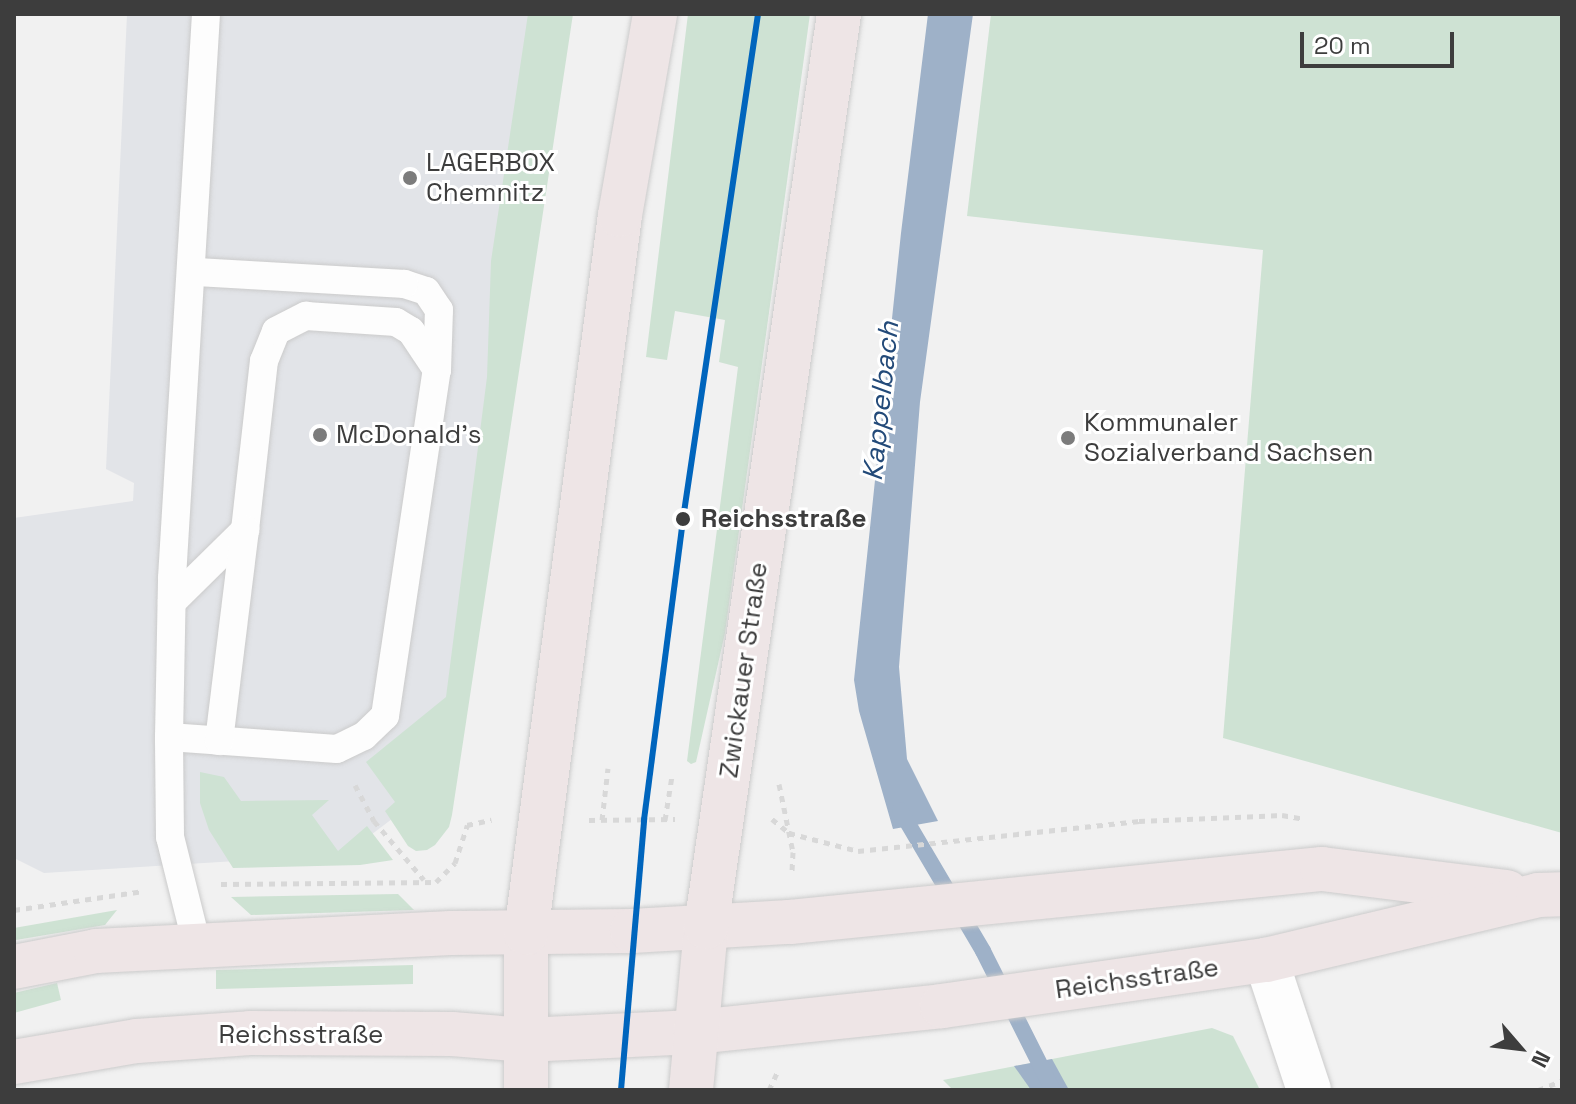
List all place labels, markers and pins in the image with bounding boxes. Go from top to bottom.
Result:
place label: LAGERBOX Chemnitz [426,147,555,208]
marker: LAGERBOX Chemnitz [401,169,419,187]
place label: Kommunaler Sozialverband Sachsen [1084,407,1374,468]
place label: McDonald's [336,419,481,451]
marker: McDonald's [311,426,329,444]
marker: Kommunaler Sozialverband Sachsen [1059,429,1077,447]
place label: Reichsstraße [701,503,866,535]
marker: Reichsstraße [672,508,694,530]

